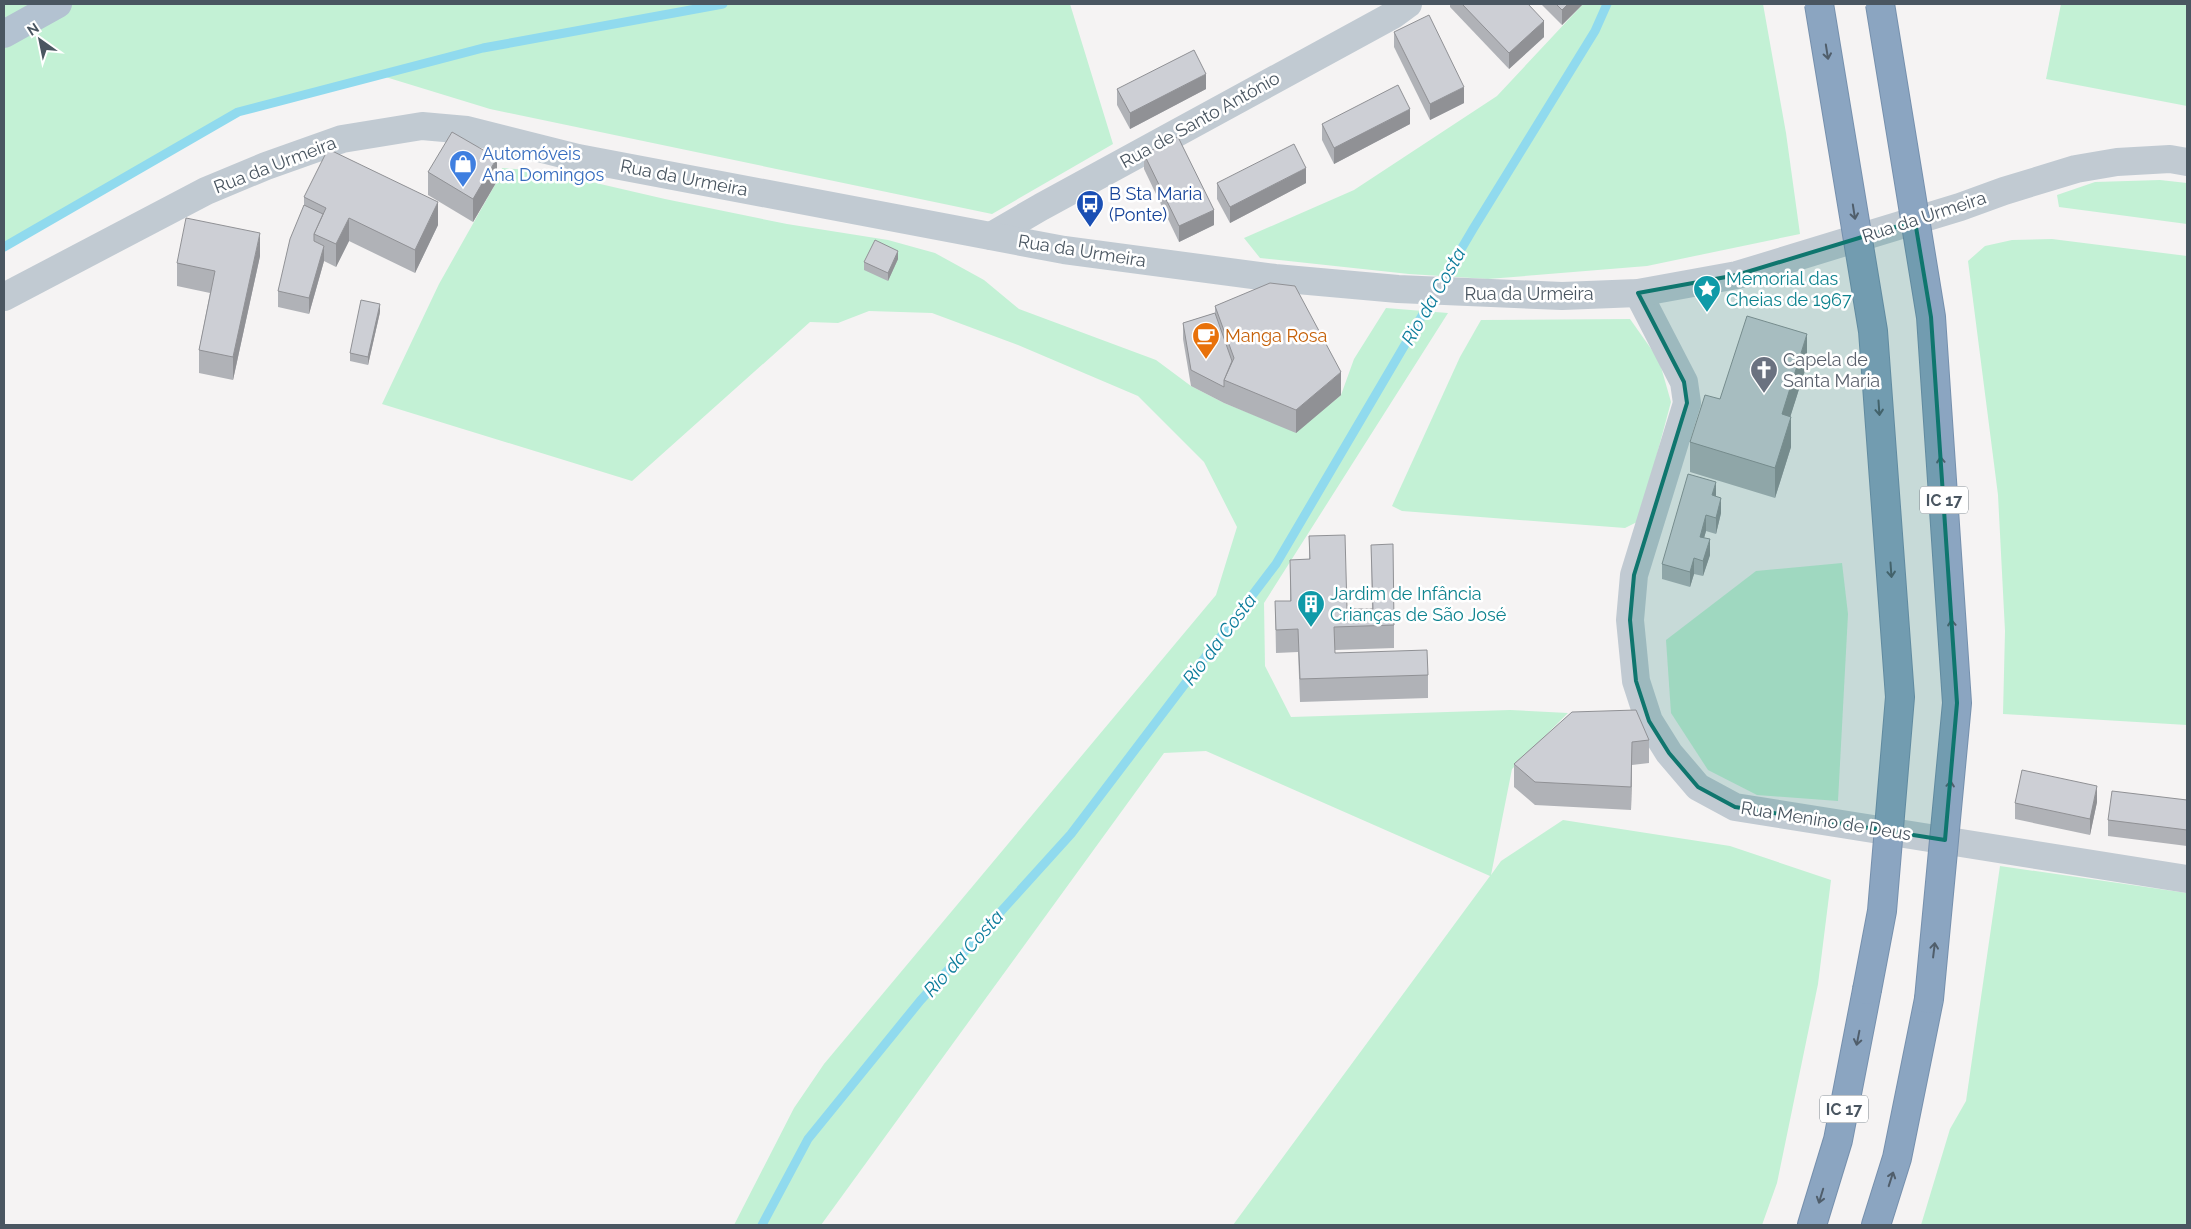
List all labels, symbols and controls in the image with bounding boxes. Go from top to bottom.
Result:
north arrow [15,15,65,65]
text: N [24,19,42,39]
one-way arrow [1822,43,1832,59]
street label: Rua de Santo António [1116,67,1283,172]
street label: Rua da Urmeira [211,132,339,197]
place label: Automóveis Ana Domingos [482,143,604,185]
shop icon: Automóveis Ana Domingos [448,149,478,188]
street label: Rua da Urmeira [619,155,750,200]
place label: B Sta Maria (Ponte) [1109,183,1202,225]
street label: Rua da Urmeira [1859,187,1989,246]
bus stop icon: B Sta Maria (Ponte) [1075,189,1105,228]
one-way arrow [1849,204,1859,220]
street label: Rua da Urmeira [1017,230,1148,271]
water label: Rio da Costa [1396,244,1470,348]
place label: Memorial das Cheias de 1967 [1726,268,1852,310]
place icon: Memorial das Cheias de 1967 [1692,274,1722,313]
street label: Rua da Urmeira [1464,283,1594,304]
cafe icon: Manga Rosa [1191,321,1221,360]
place label: Manga Rosa [1225,325,1327,346]
place label: Capela de Santa Maria [1783,349,1880,391]
church icon: Capela de Santa Maria [1749,355,1779,394]
one-way arrow [1874,400,1884,416]
one-way arrow [1937,457,1946,473]
road number: IC 17 [1920,486,1968,514]
one-way arrow [1886,562,1896,578]
place label: Jardim de Infância Crianças de São José [1330,583,1507,625]
water label: Rio da Costa [1178,589,1260,689]
building icon: Jardim de Infância Crianças de São José [1296,589,1326,628]
one-way arrow [1948,619,1957,635]
one-way arrow [1945,781,1955,797]
street label: Rua Menino de Deus [1739,797,1913,844]
water label: Rio da Costa [919,905,1007,1001]
one-way arrow [1929,943,1939,959]
one-way arrow [1853,1030,1862,1046]
road number: IC 17 [1820,1096,1868,1122]
one-way arrow [1886,1171,1896,1187]
one-way arrow [1816,1188,1826,1204]

